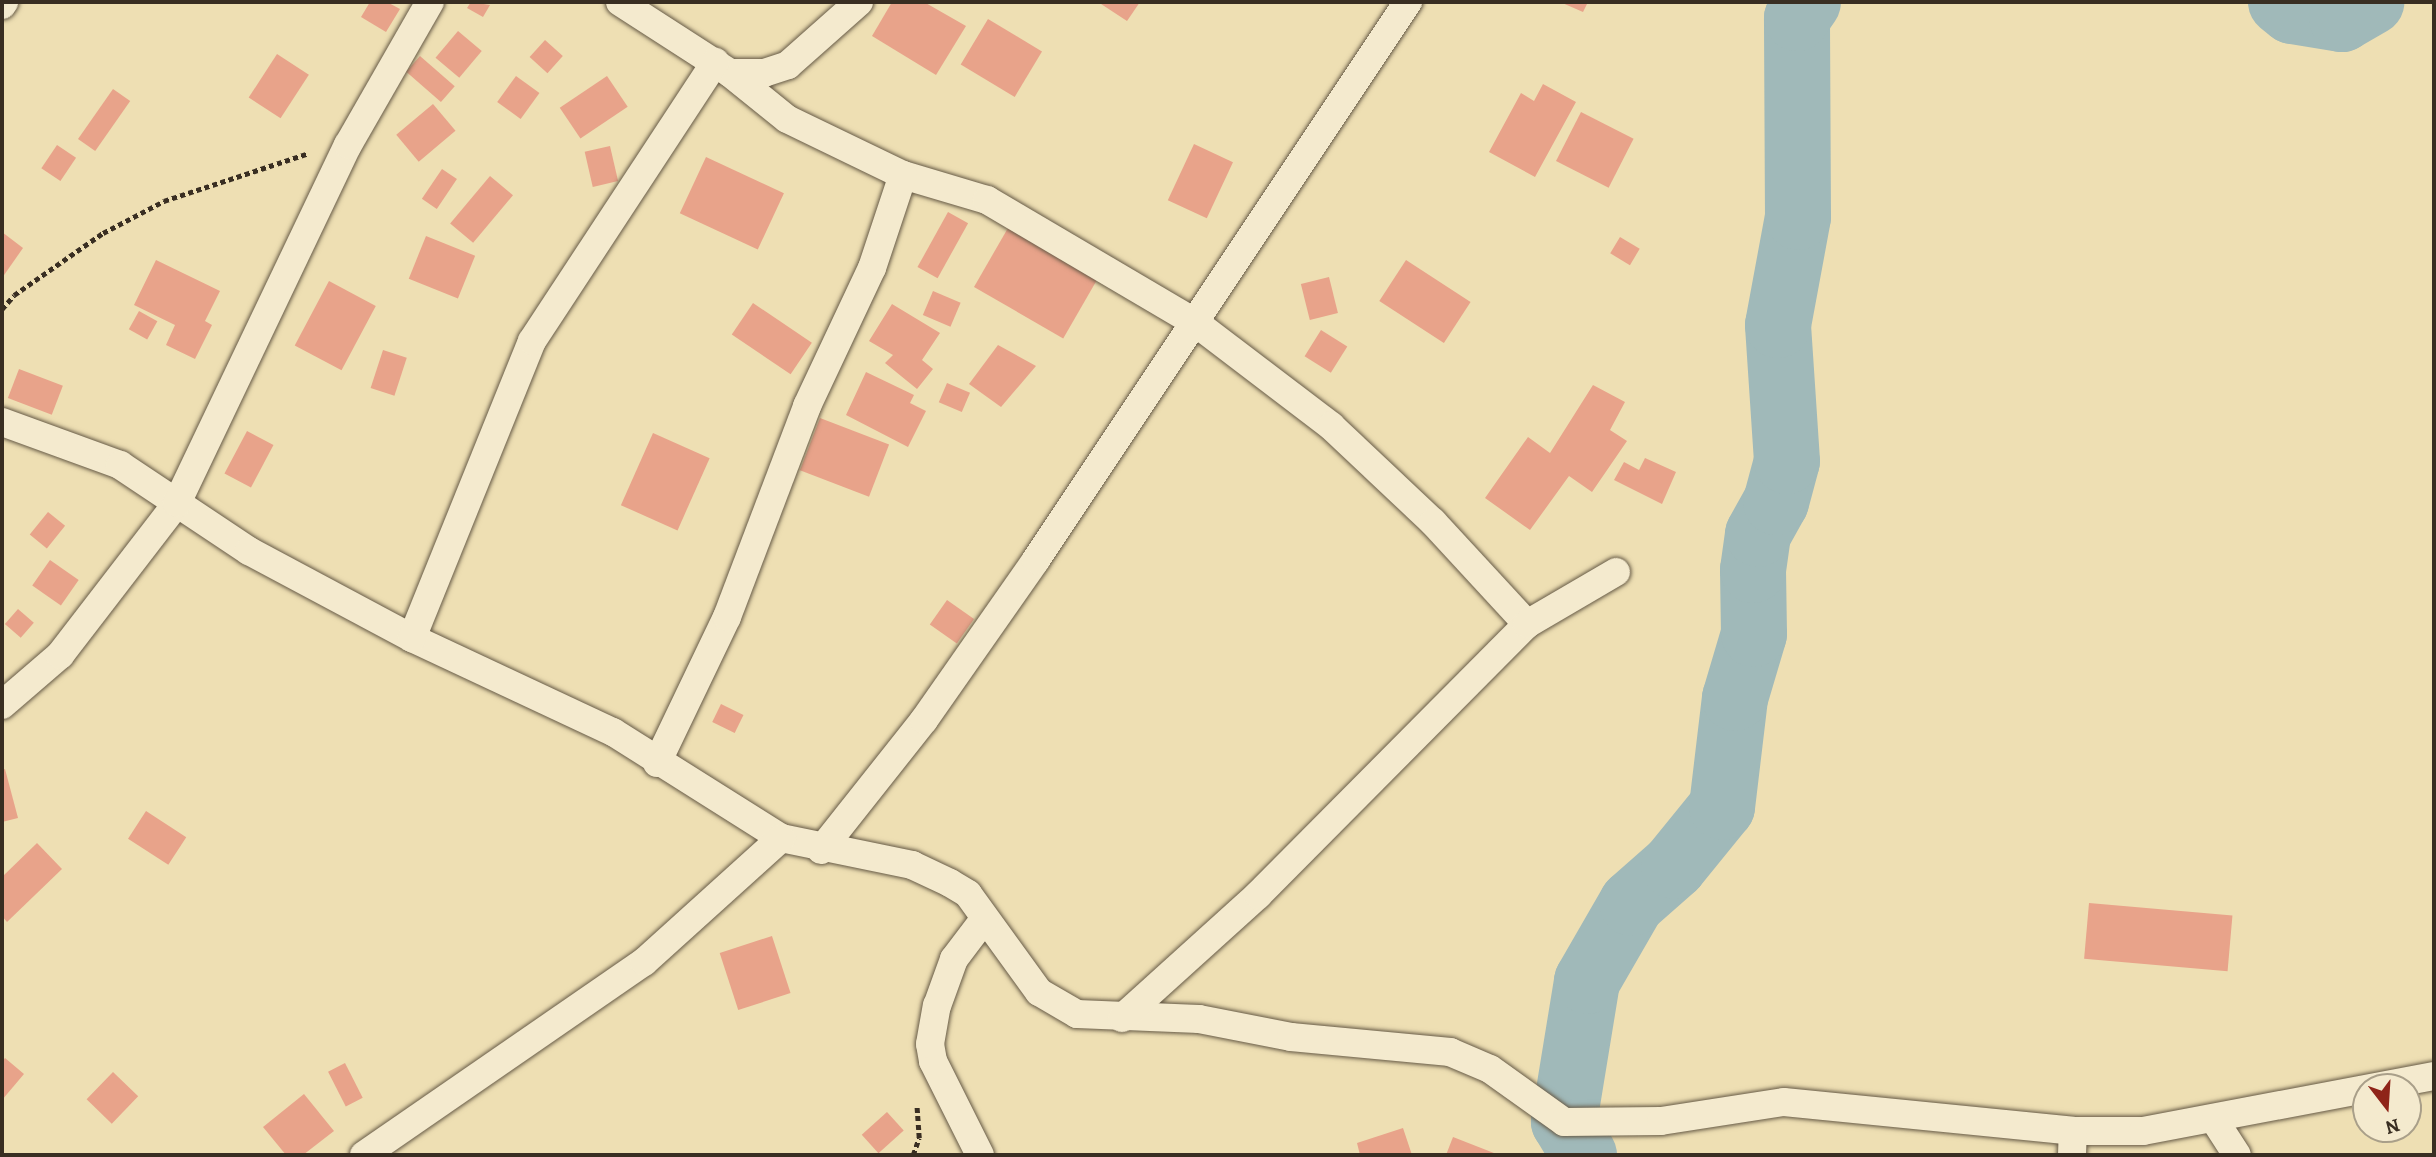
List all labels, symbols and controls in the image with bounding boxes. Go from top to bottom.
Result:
north arrow [2352,1073,2422,1143]
text: N [2382,1112,2403,1141]

